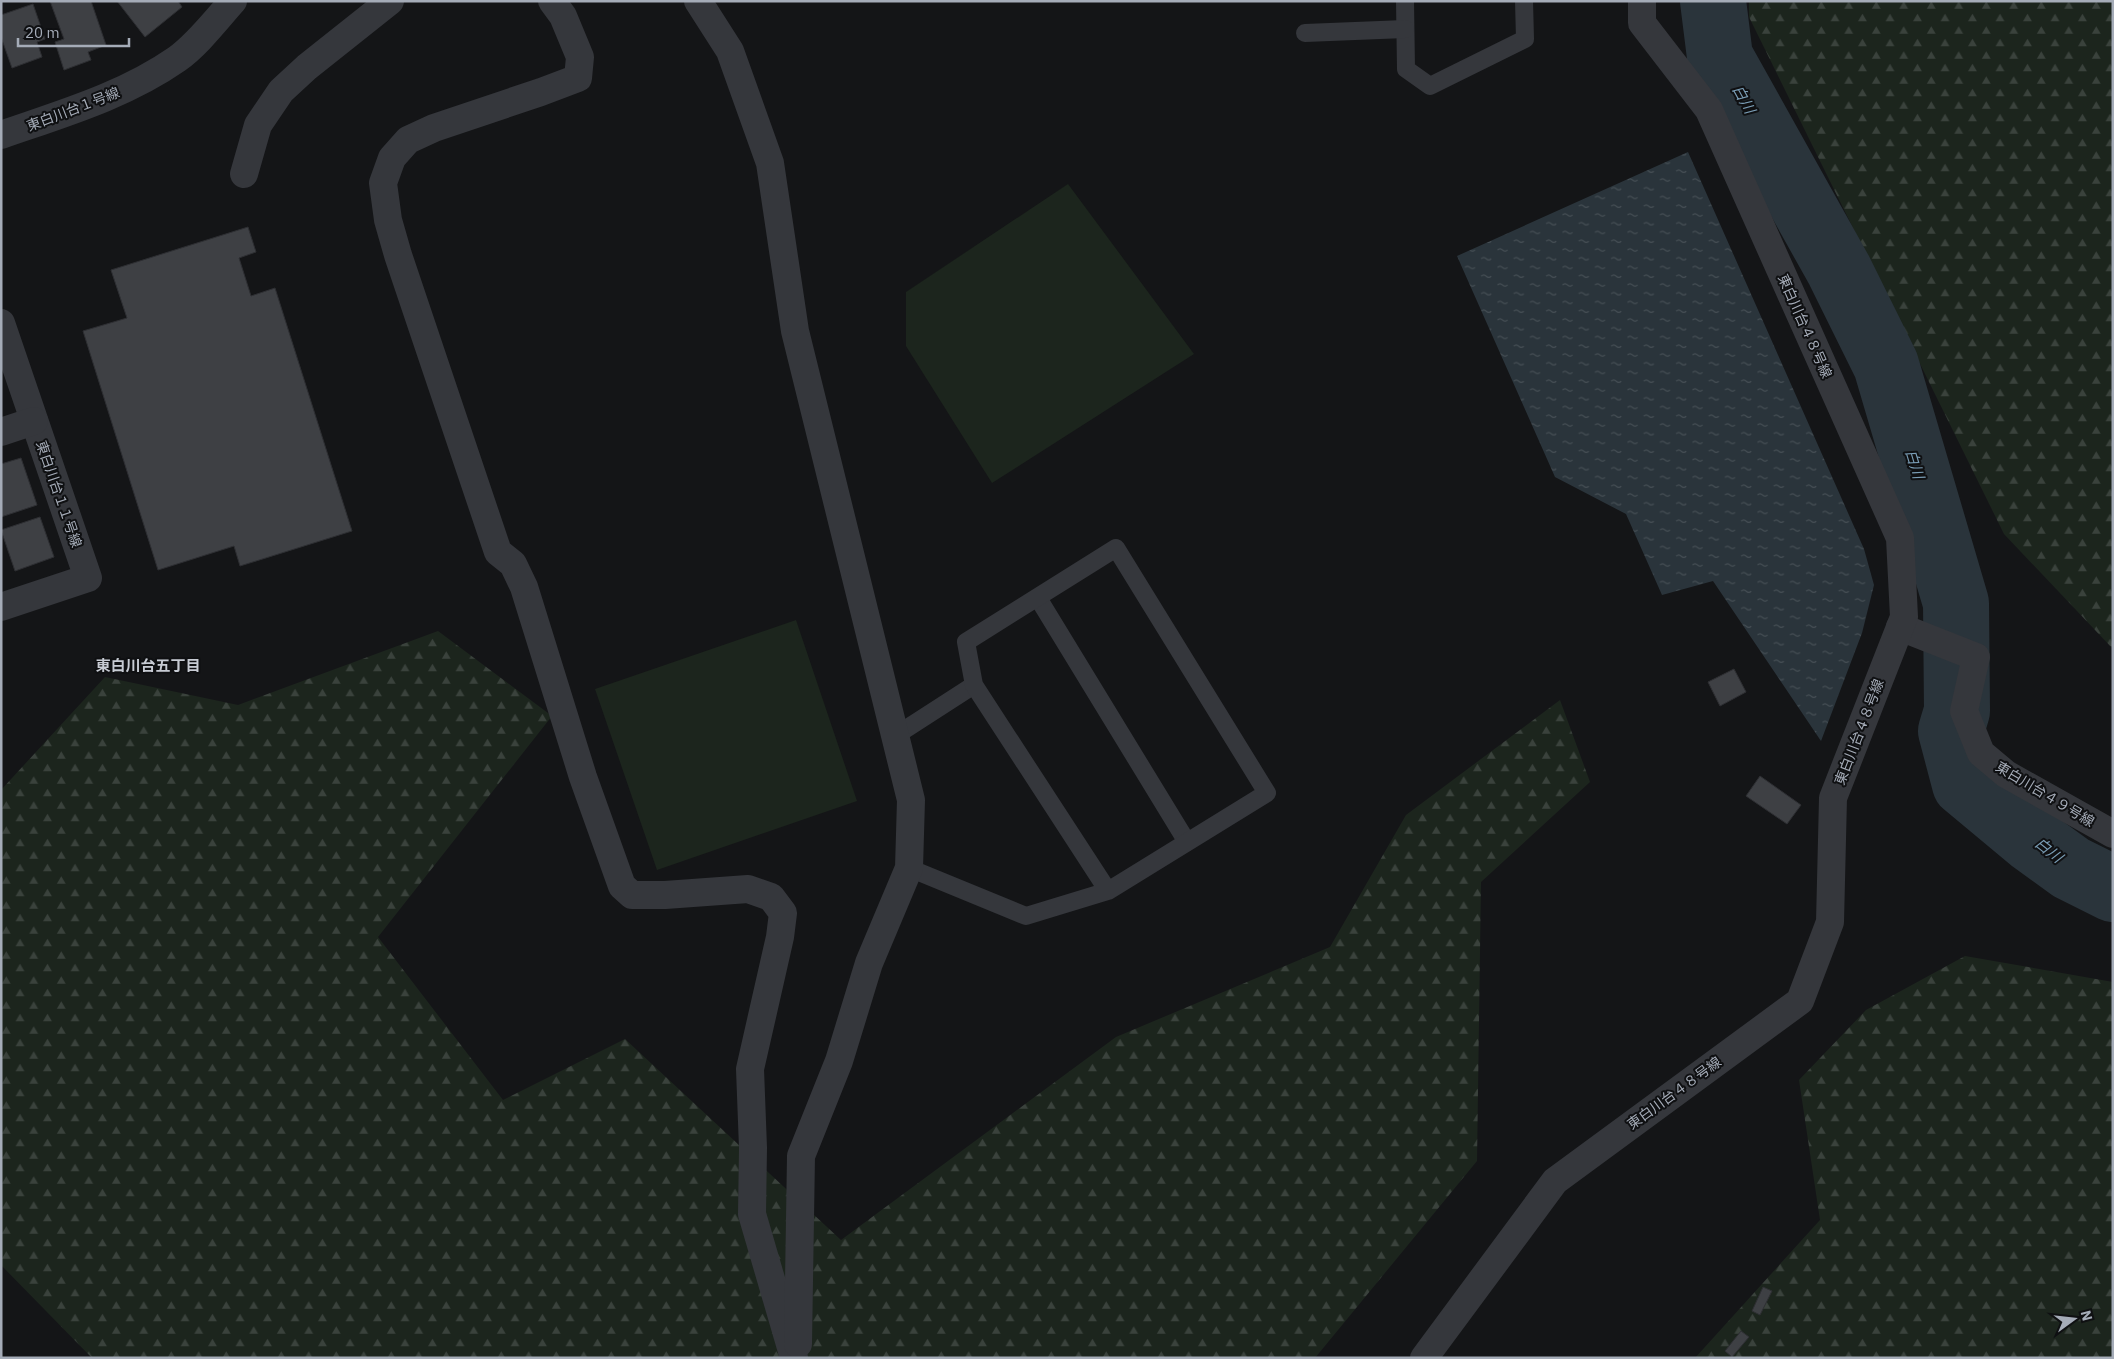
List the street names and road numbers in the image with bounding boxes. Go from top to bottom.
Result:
street label: 東白川台１号線 [24,83,122,135]
street label: 東白川台４８号線 [1774,271,1836,381]
street label: 東白川台１１号線 [32,438,86,550]
street label: 東白川台４８号線 [1831,676,1887,788]
street label: 東白川台４９号線 [1992,757,2098,831]
street label: 東白川台４８号線 [1623,1053,1725,1133]

